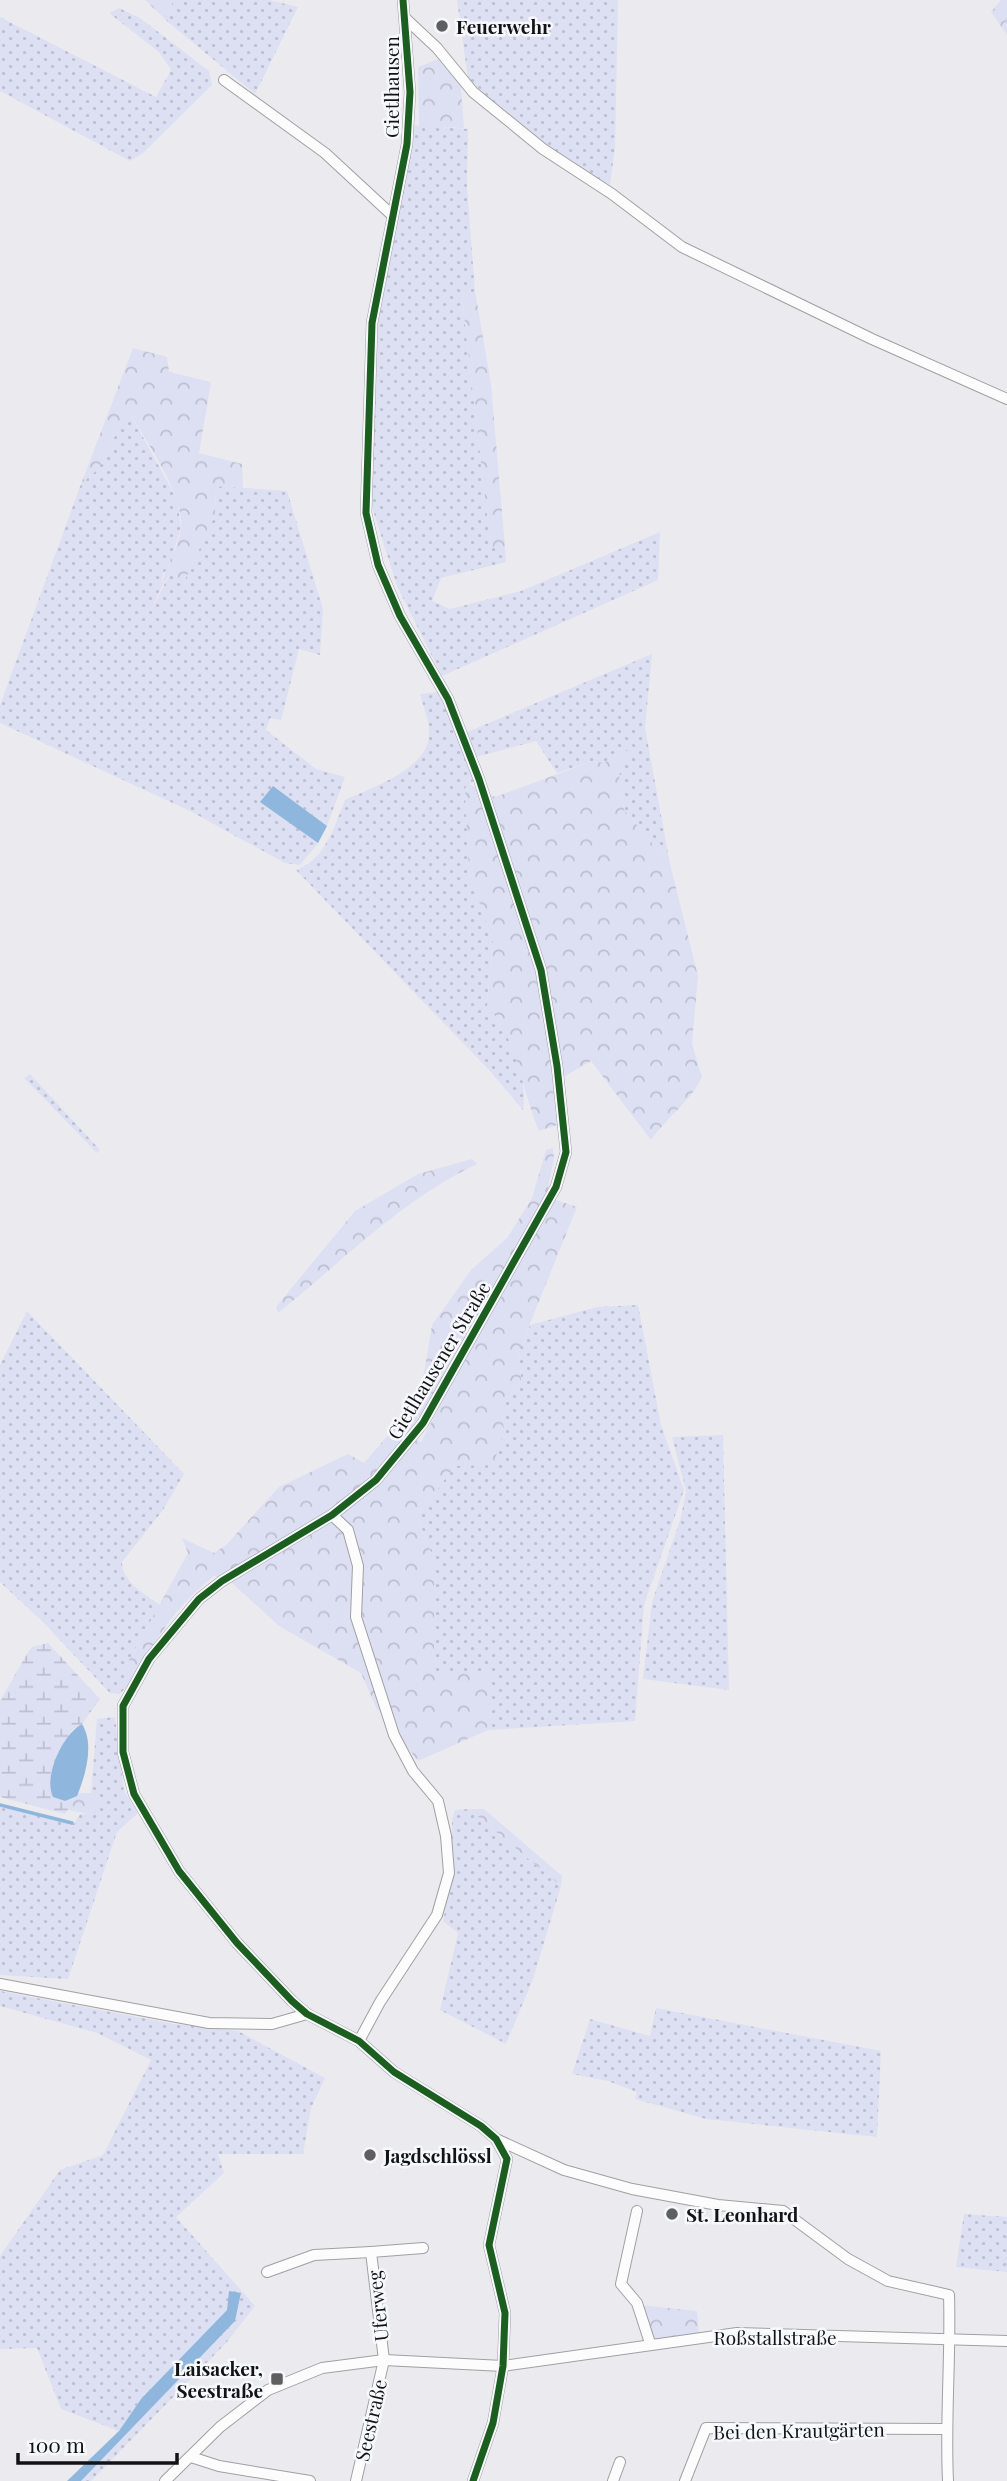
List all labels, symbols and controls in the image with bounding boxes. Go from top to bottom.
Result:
place label: Feuerwehr [456,13,551,39]
marker: Feuerwehr [434,18,450,34]
street label: Gietlhausen [378,35,404,138]
street label: Gietlhausener Straße [381,1276,495,1444]
place label: Jagdschlössl [383,2142,492,2168]
marker: Jagdschlössl [362,2147,378,2163]
place label: St. Leonhard [686,2201,799,2227]
marker: St. Leonhard [664,2206,680,2222]
street label: Uferweg [360,2269,394,2343]
street label: Roßstallstraße [713,2324,837,2350]
place label: Laisacker, Seestraße [174,2355,263,2403]
marker: Laisacker, Seestraße [269,2371,285,2387]
street label: Seestraße [348,2376,392,2464]
street label: Bei den Krautgärten [713,2415,886,2444]
scale bar [18,2422,177,2466]
text: 100 m [28,2430,85,2458]

